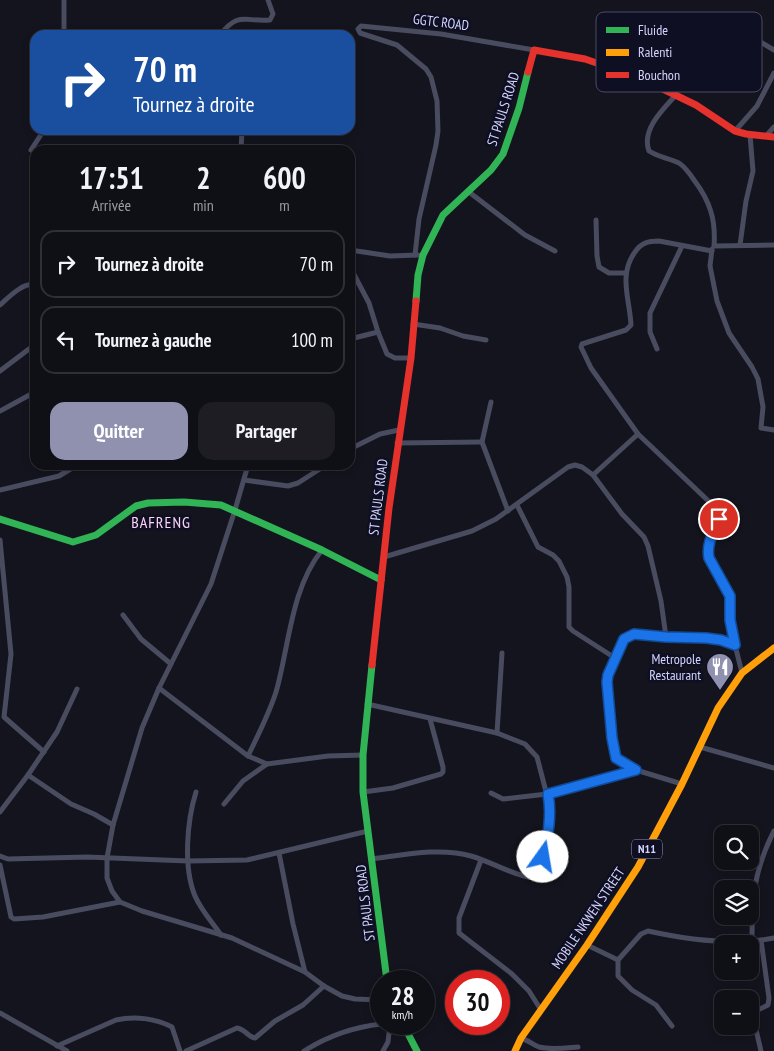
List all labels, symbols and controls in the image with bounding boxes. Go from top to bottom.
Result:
street label: GGTC ROAD [412,10,470,34]
legend [596,12,762,92]
text: Fluide [638,21,668,39]
text: Ralenti [638,43,672,61]
text: 70 m [133,46,197,92]
icon: right [50,50,115,115]
text: Bouchon [638,66,680,84]
street label: ST PAULS ROAD [483,70,523,148]
text: Tournez à droite [133,90,255,118]
text: 17:51 [79,158,144,197]
text: 2 [196,158,211,197]
text: 600 [263,158,306,197]
text: Arrivée [92,195,131,215]
text: min [193,195,214,215]
text: m [279,195,290,215]
icon: right [52,250,80,278]
text: Tournez à droite [95,252,204,276]
text: 70 m [300,252,333,276]
icon: left [52,326,80,354]
text: Tournez à gauche [95,328,212,352]
text: 100 m [291,328,333,352]
button: Quitter [50,402,188,460]
button: Partager [198,402,335,460]
street label: ST PAULS ROAD [364,458,392,536]
pin [698,498,740,540]
icon: arrive [705,505,733,533]
district label: BAFRENG [131,512,191,532]
place label: Metropole Restaurant [649,650,701,684]
restaurant icon: Metropole Restaurant [705,652,735,691]
map controls [714,825,759,1035]
button: search [714,825,759,870]
position arrow [516,830,568,882]
road number: N11 [632,840,662,859]
street label: MOBILE NKWEN STREET [547,863,629,972]
street label: ST PAULS ROAD [351,864,379,942]
button: layers [714,880,759,925]
button: + [714,935,759,980]
speed limit sign: 30 [445,970,510,1035]
text: 28 [391,980,414,1012]
button: − [714,990,759,1035]
text: km/h [392,1007,413,1022]

